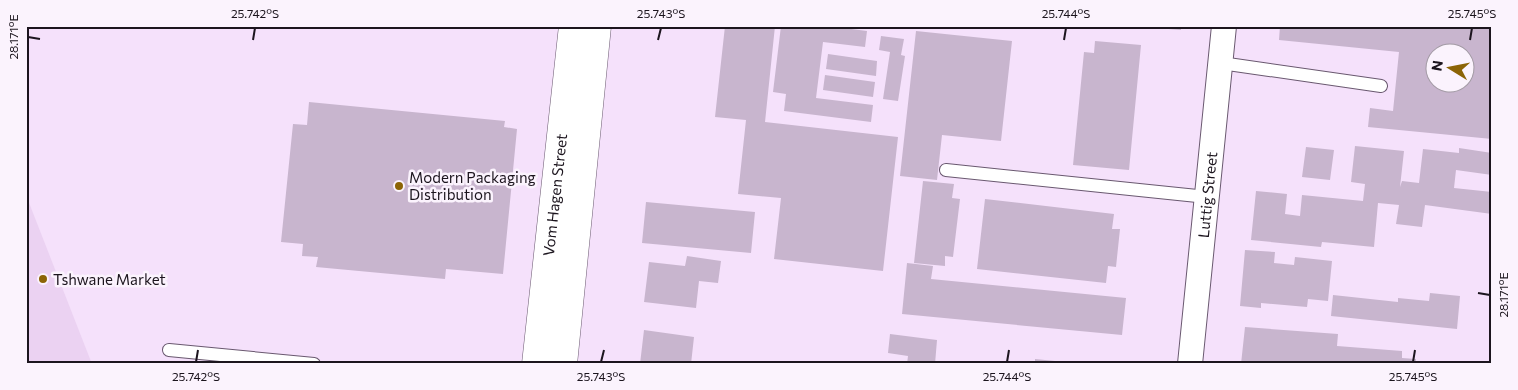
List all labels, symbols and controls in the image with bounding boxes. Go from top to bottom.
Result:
text: 25.742°S [231,6,279,20]
text: 25.743°S [637,6,685,20]
text: 25.744°S [1042,6,1090,20]
text: 25.745°S [1448,6,1496,20]
text: 28.171°E [6,14,20,60]
north arrow [1426,42,1476,92]
text: N [1427,59,1446,72]
street label: Vom Hagen Street [539,133,570,257]
street label: Luttig Street [1194,151,1220,239]
place label: Modern Packaging Distribution [409,168,536,203]
marker: Modern Packaging Distribution [393,180,405,192]
place label: Tshwane Market [53,270,166,288]
text: 28.171°E [1496,272,1510,318]
marker: Tshwane Market [37,273,49,285]
text: 25.742°S [172,369,220,383]
text: 25.743°S [577,369,625,383]
text: 25.744°S [983,369,1031,383]
text: 25.745°S [1389,369,1437,383]

